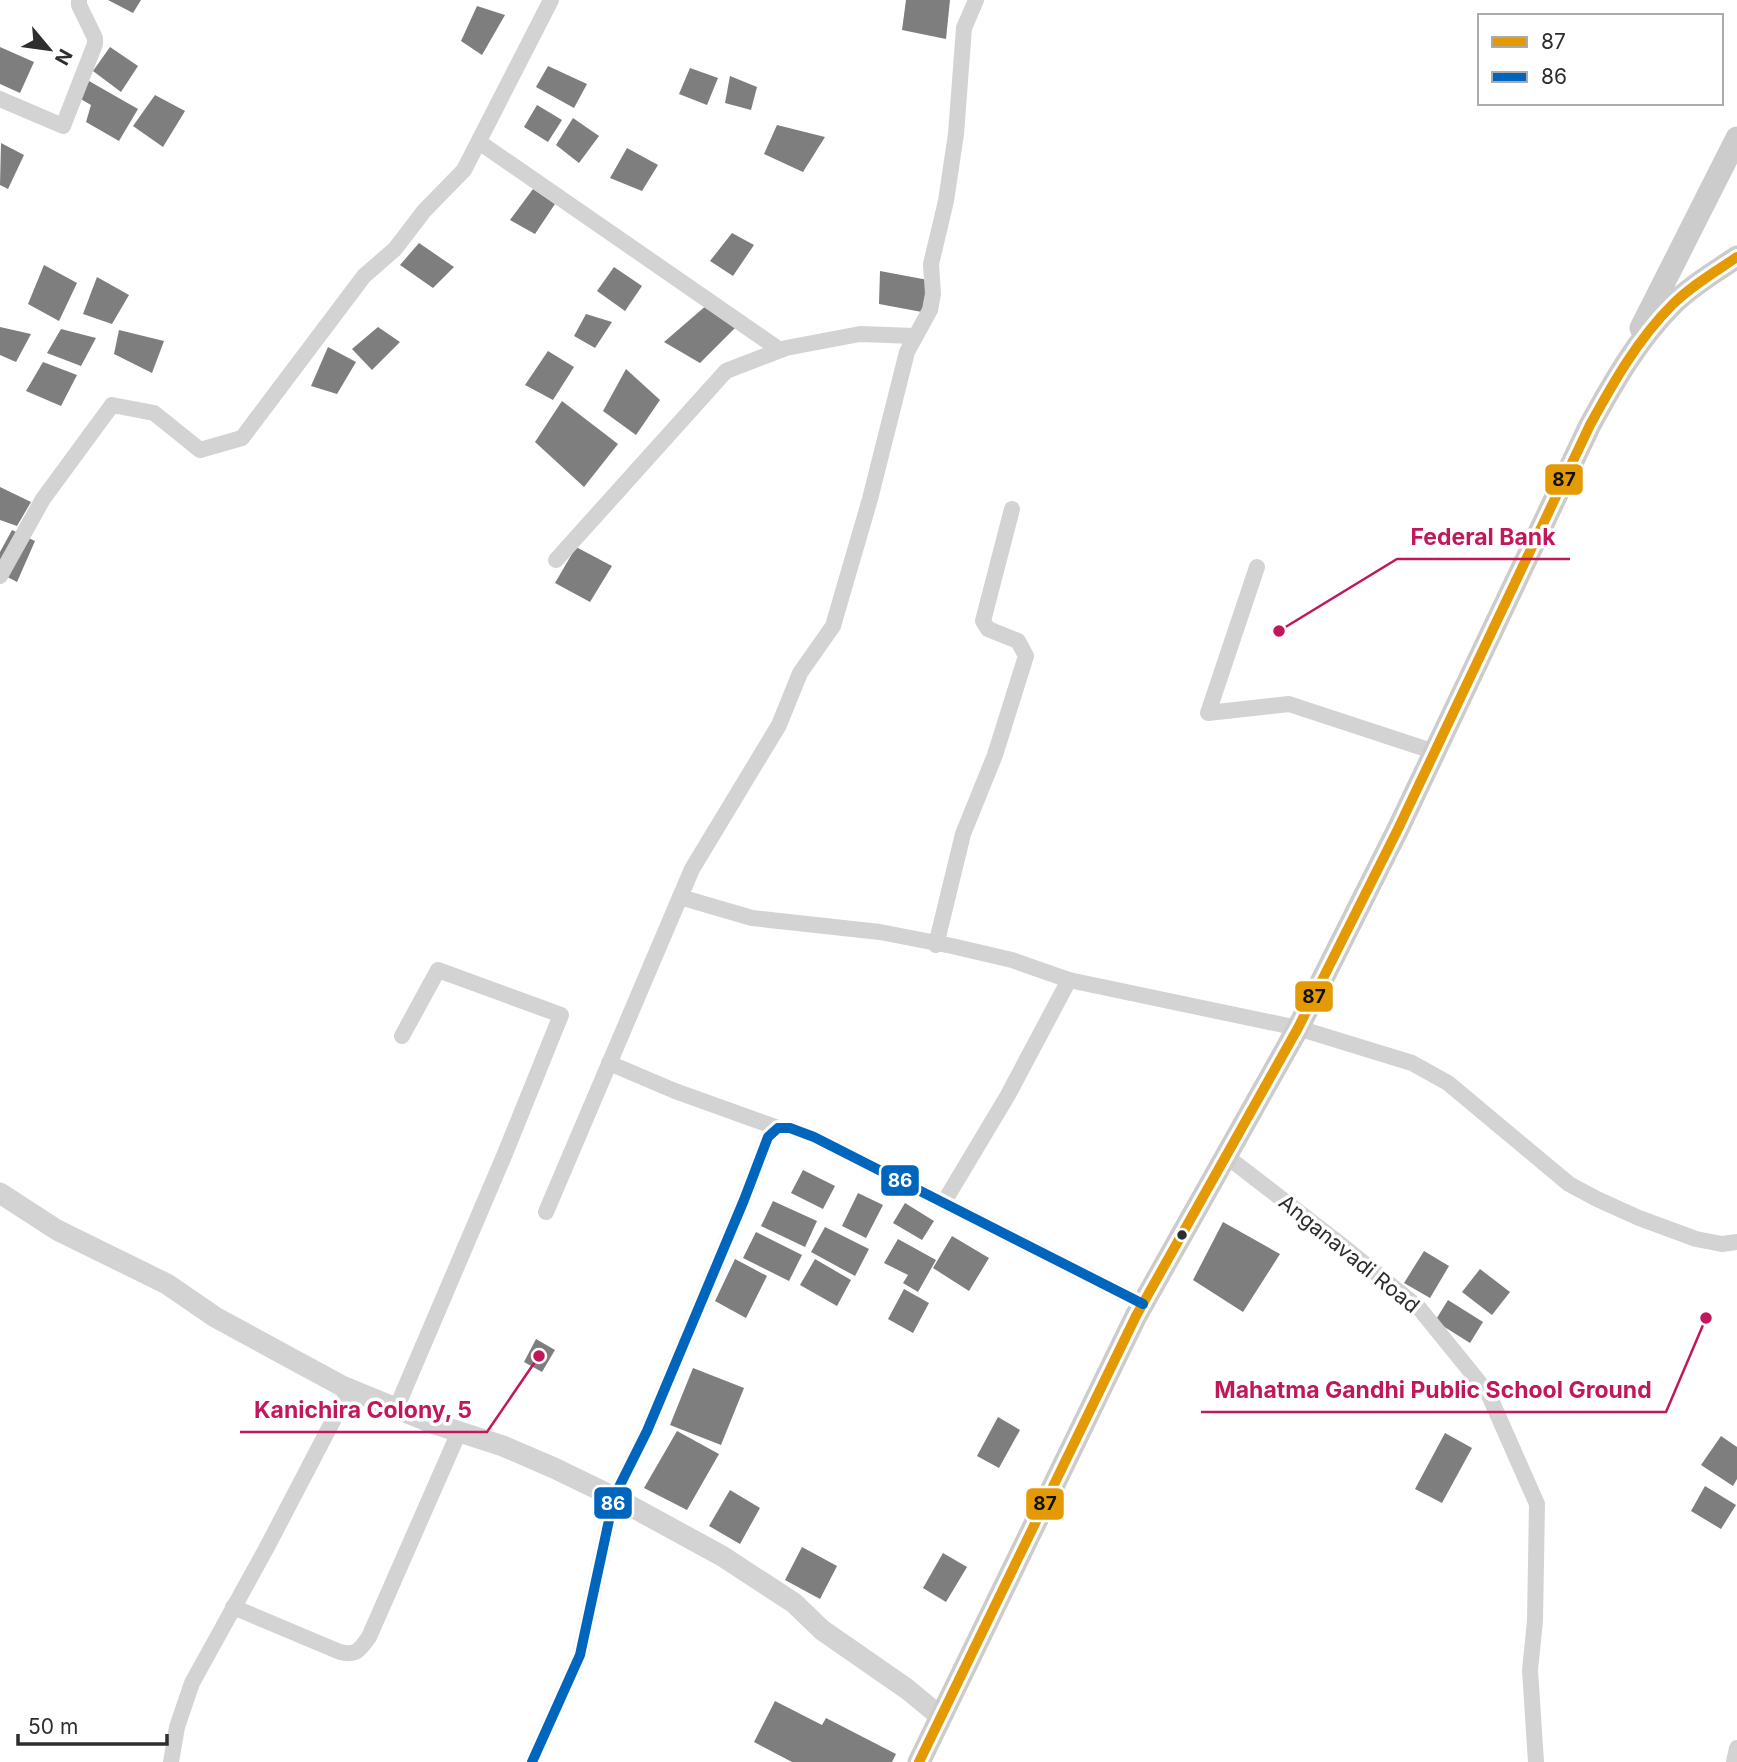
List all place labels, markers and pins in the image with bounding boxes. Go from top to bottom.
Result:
callout: Federal Bank [1397,515,1570,559]
unlabelled marker [1175,1228,1189,1242]
callout: Mahatma Gandhi Public School Ground [1201,1368,1666,1412]
callout: Kanichira Colony, 5 [240,1388,487,1432]

